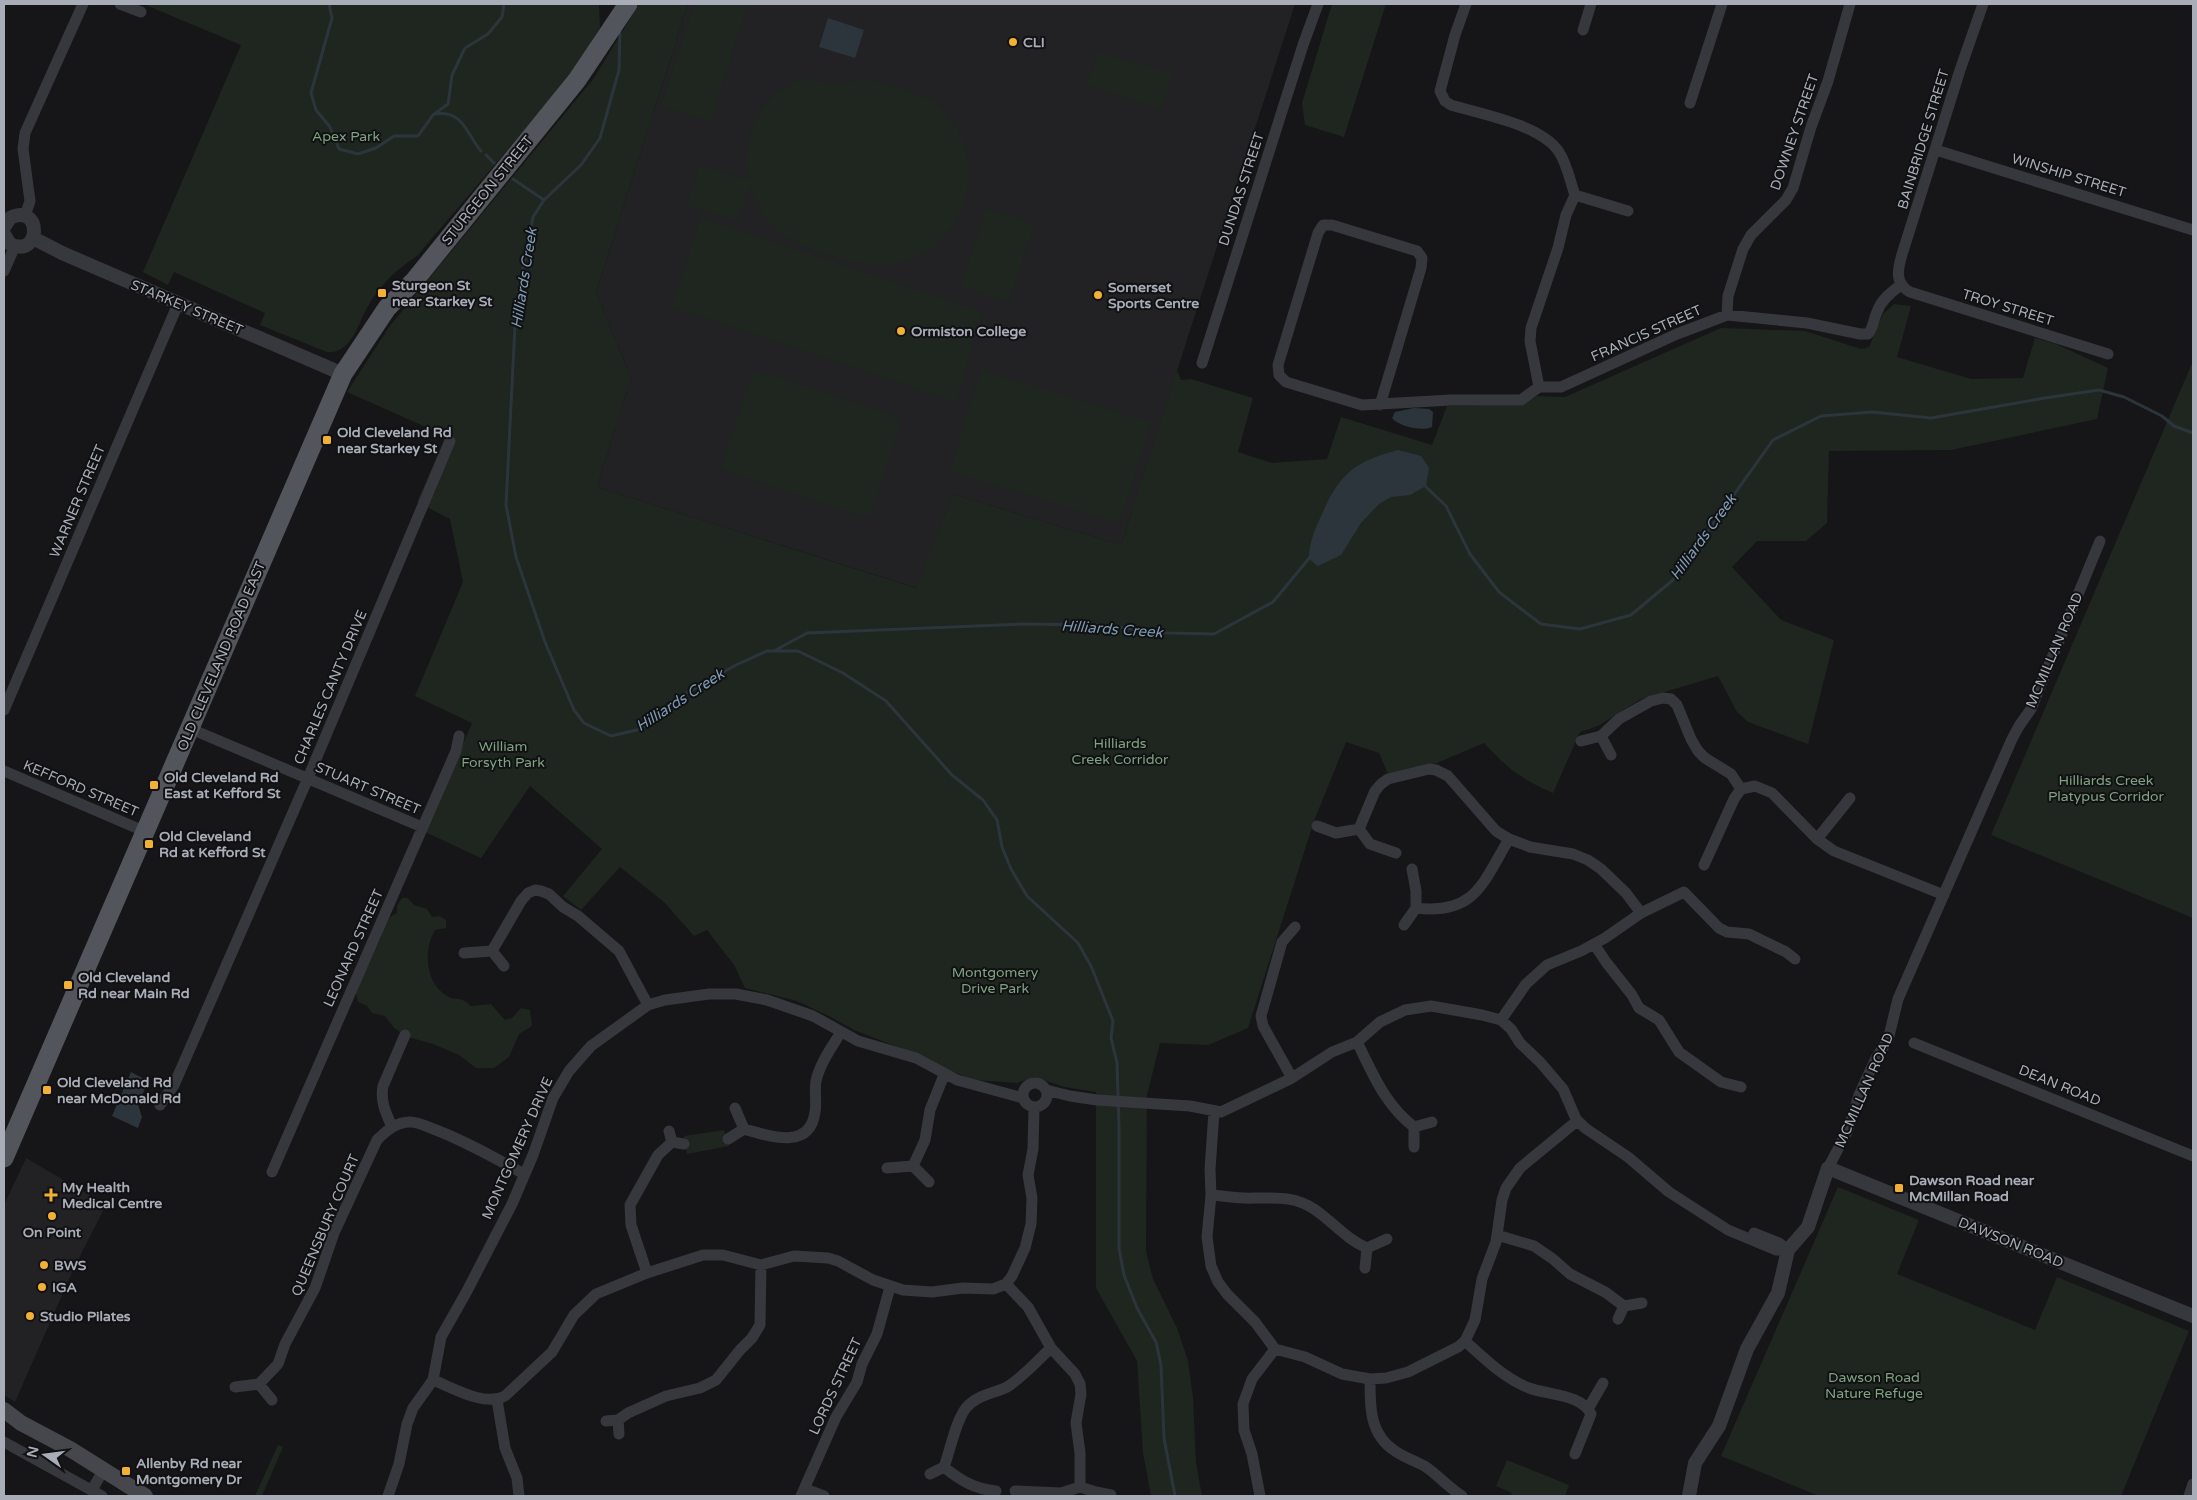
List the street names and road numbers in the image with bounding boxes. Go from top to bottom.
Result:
street label: BAINBRIDGE STREET [1894,67,1953,211]
street label: DOWNEY STREET [1767,71,1822,193]
street label: DUNDAS STREET [1215,130,1268,248]
street label: STURGEON STREET [438,132,537,248]
street label: WINSHIP STREET [2010,150,2129,201]
street label: STARKEY STREET [128,276,246,339]
street label: TROY STREET [1960,285,2056,330]
street label: FRANCIS STREET [1588,301,1705,365]
street label: WARNER STREET [46,442,109,560]
street label: OLD CLEVELAND ROAD EAST [174,558,269,754]
street label: MCMILLAN ROAD [2022,590,2087,711]
street label: CHARLES CANTY DRIVE [290,607,371,767]
street label: KEFFORD STREET [21,756,141,821]
street label: STUART STREET [313,759,423,818]
street label: LEONARD STREET [320,886,387,1010]
street label: MCMILLAN ROAD [1831,1030,1897,1150]
street label: DEAN ROAD [2016,1061,2103,1110]
street label: MONTGOMERY DRIVE [478,1074,557,1222]
street label: QUEENSBURY COURT [288,1151,363,1299]
street label: DAWSON ROAD [1956,1214,2066,1271]
street label: LORDS STREET [806,1335,866,1437]

